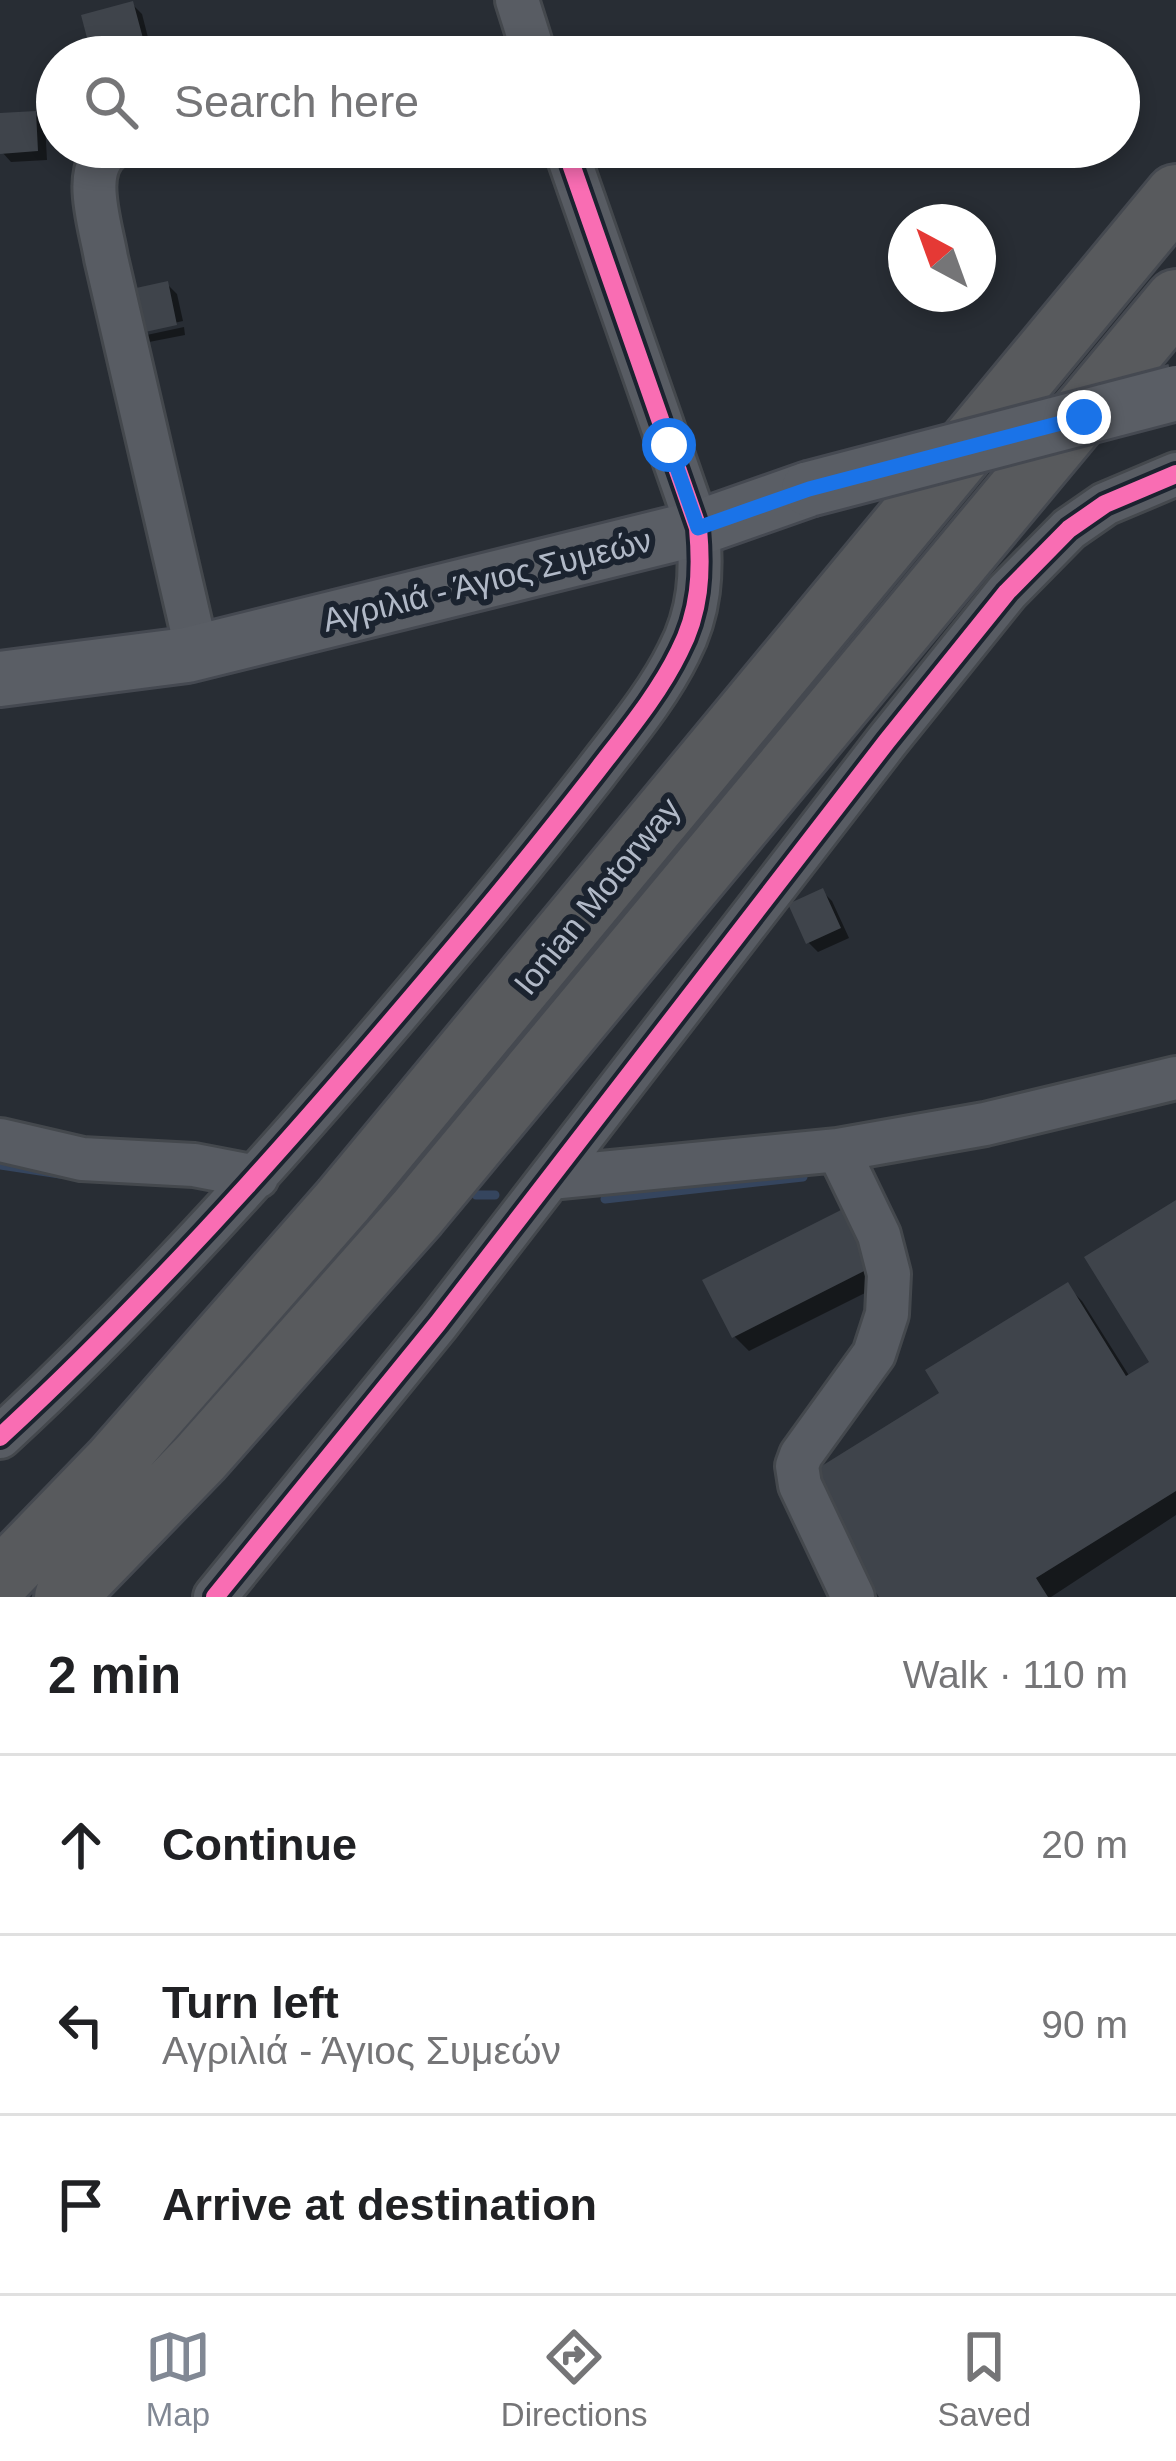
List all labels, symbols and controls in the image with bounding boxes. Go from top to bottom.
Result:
search box [36,36,1140,168]
icon: search [78,69,144,135]
text: Search here [174,76,419,127]
north arrow [888,204,996,312]
route end [1057,390,1111,444]
route start [642,418,696,472]
street label: Αγριλιά - Άγιος Συμεών [319,521,655,639]
street label: Ionian Motorway [506,790,688,1002]
text: 2 min [48,1647,181,1704]
text: Walk · 110 m [903,1653,1128,1696]
icon: ahead [48,1812,114,1878]
text: Continue [162,1819,357,1870]
text: 20 m [1041,1823,1128,1866]
text: Turn left [162,1977,339,2028]
icon: left [48,1992,114,2058]
text: 90 m [1041,2003,1128,2046]
text: Αγριλιά - Άγιος Συμεών [162,2029,561,2072]
icon: arrive [48,2172,114,2238]
text: Arrive at destination [162,2179,597,2230]
tab: Map [145,2324,211,2434]
tab: Directions [501,2324,648,2434]
tab: Saved [937,2324,1031,2434]

